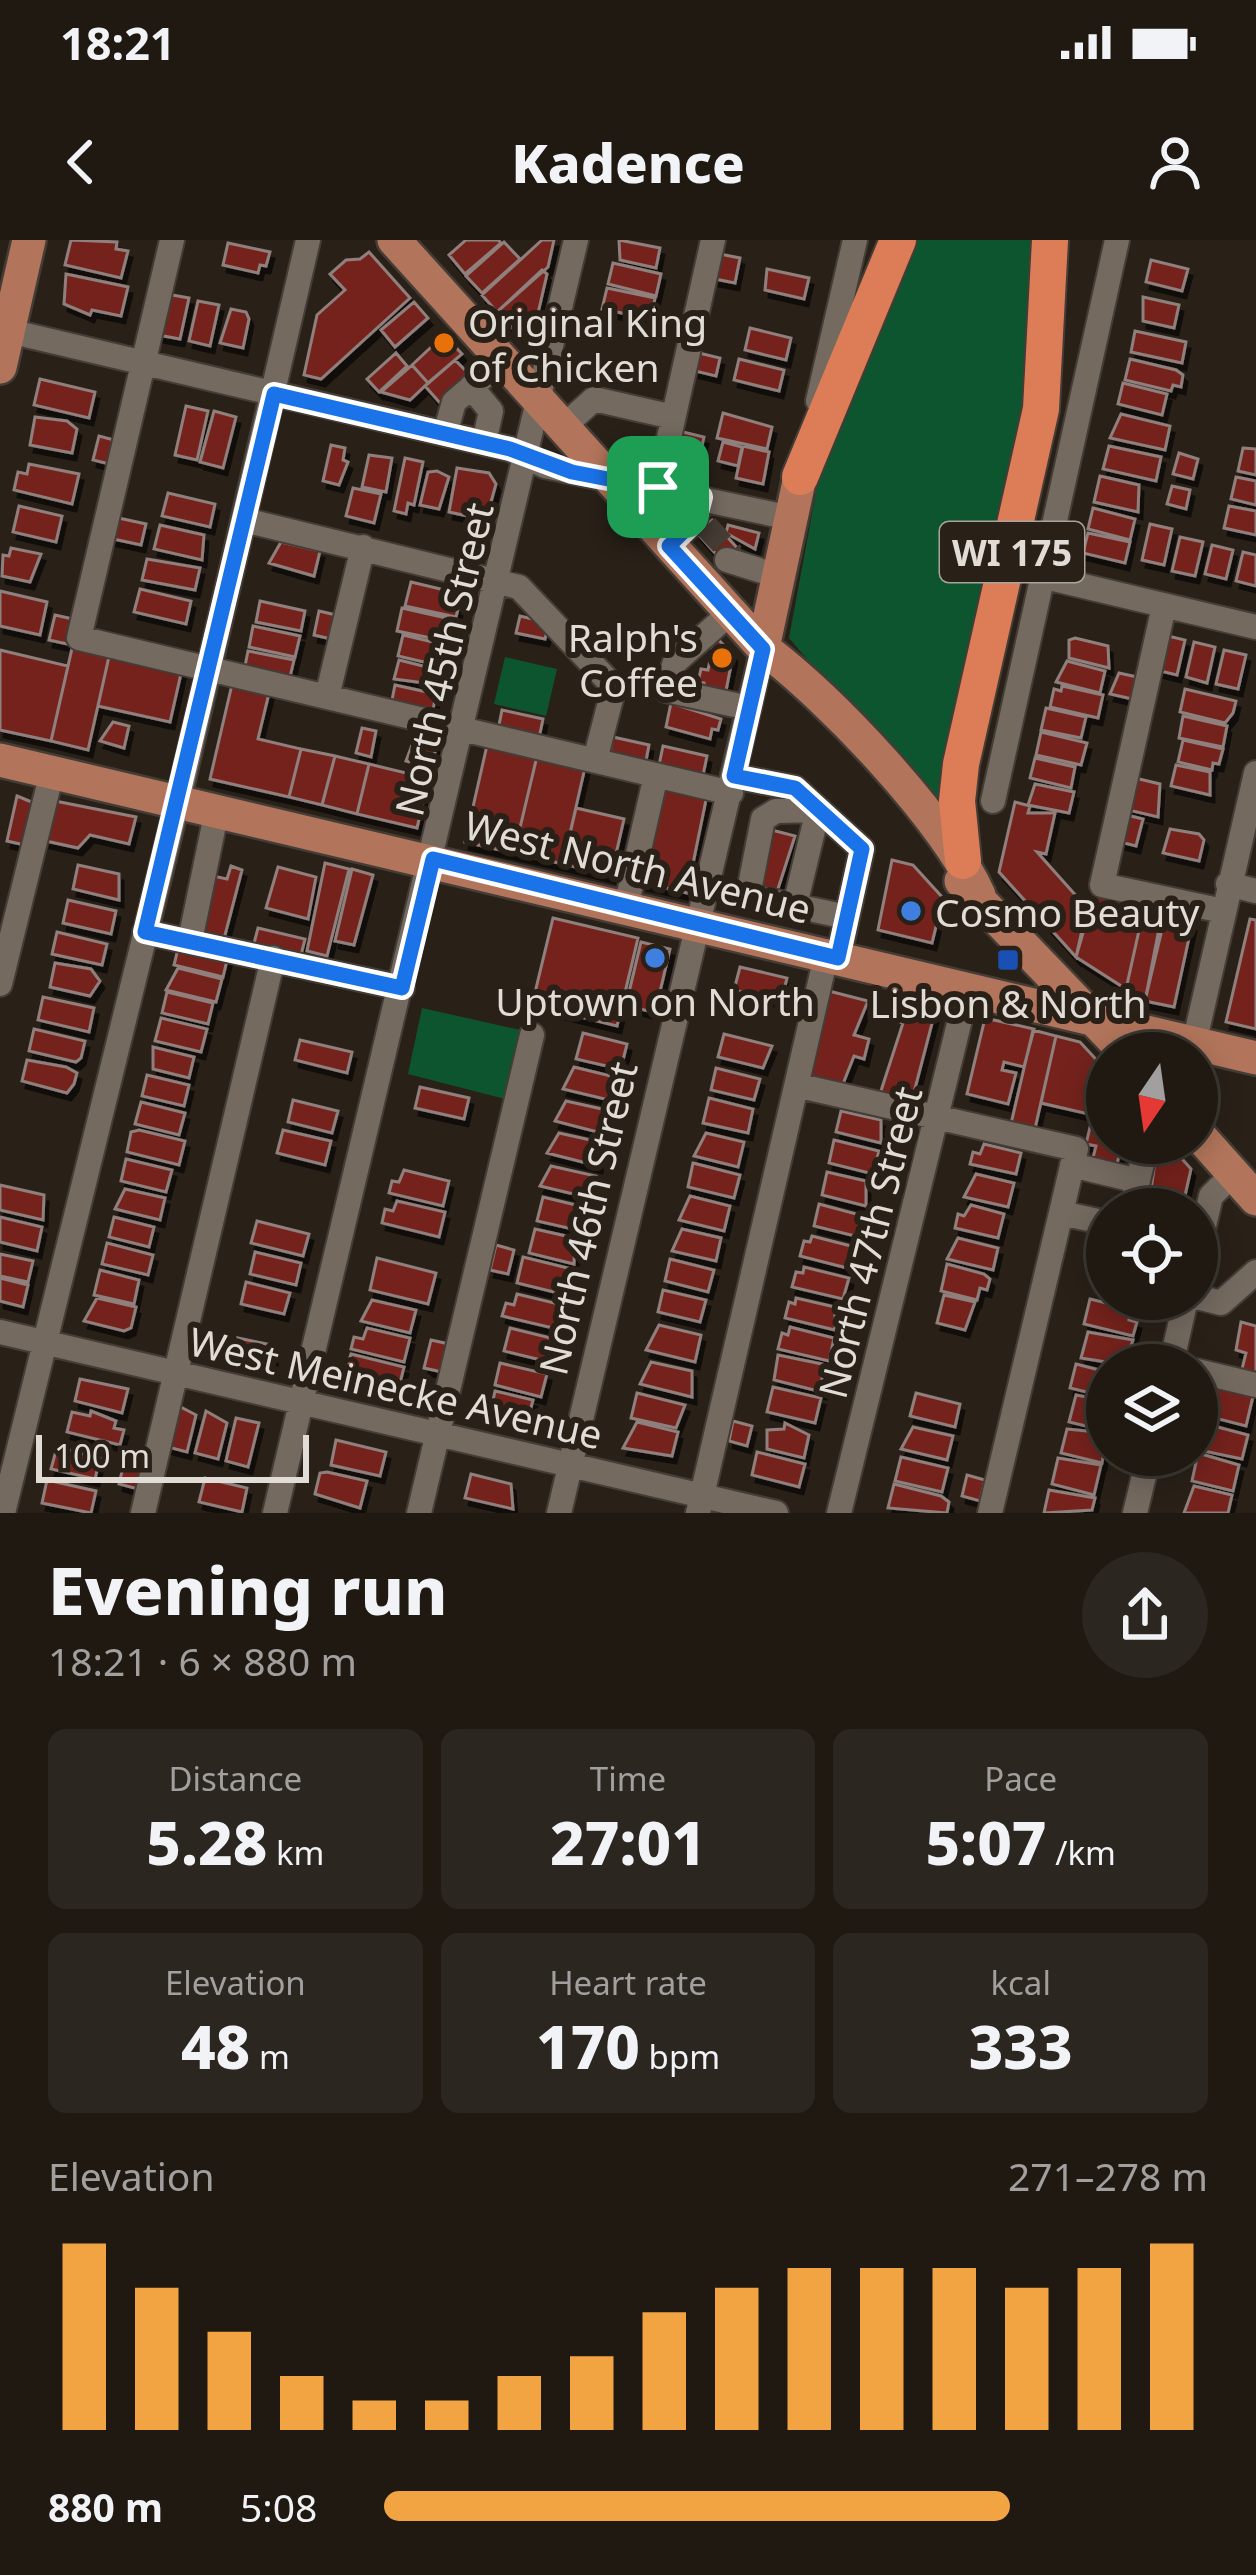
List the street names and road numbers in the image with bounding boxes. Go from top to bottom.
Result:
street label: North 45th Street [381,497,505,821]
road number: WI 175 [940,522,1084,582]
street label: West North Avenue [459,797,817,935]
street label: North 46th Street [525,1056,649,1380]
street label: North 47th Street [805,1081,933,1403]
street label: West Meinecke Avenue [184,1314,608,1460]

